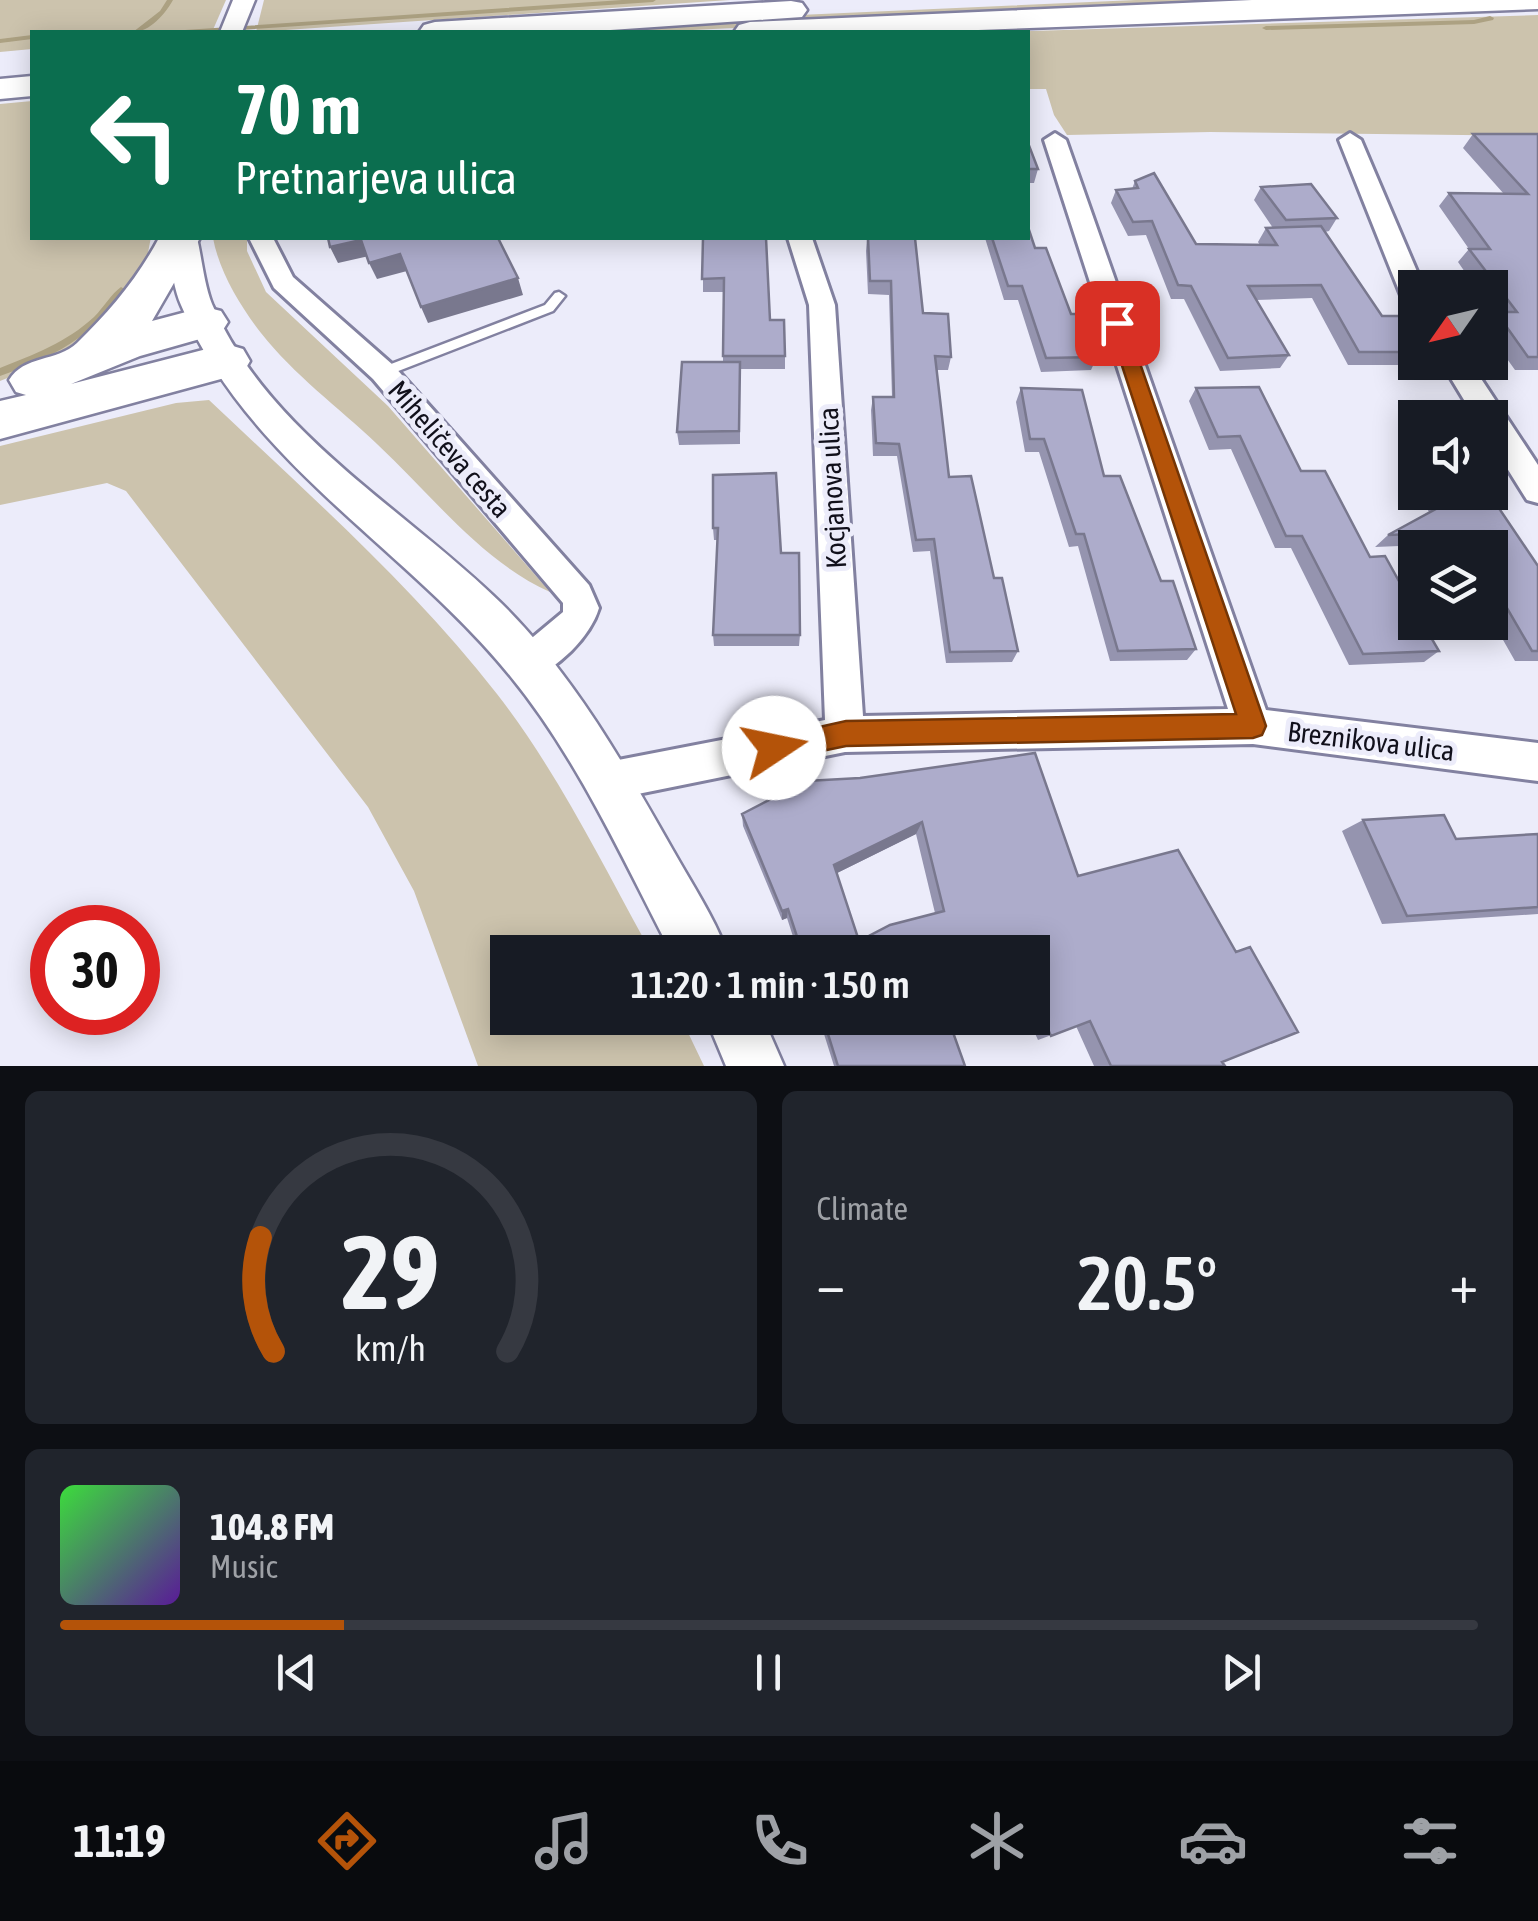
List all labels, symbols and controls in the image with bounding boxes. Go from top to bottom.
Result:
text: 70 m [235,69,361,149]
icon: left [70,70,200,200]
text: Pretnarjeva ulica [235,152,517,204]
north arrow [1398,270,1508,380]
map controls [1398,270,1508,640]
pin [1075,281,1160,366]
icon: arrive [1090,296,1145,351]
street label: Miheličeva cesta [382,374,518,524]
button: sound [1398,400,1508,510]
street label: Kocjanova ulica [812,407,852,569]
button: layers [1398,530,1508,640]
position arrow [722,696,826,800]
street label: Breznikova ulica [1286,715,1456,767]
speed limit sign: 30 [30,905,160,1035]
text: 11:20 · 1 min · 150 m [630,963,910,1006]
text: Climate [817,1190,908,1227]
text: 29 [342,1212,440,1331]
text: 20.5° [1077,1240,1217,1326]
text: − [817,1252,845,1315]
text: + [1449,1252,1478,1315]
text: km/h [355,1328,426,1369]
text: 104.8 FM [210,1505,334,1548]
text: Music [210,1548,277,1585]
icon: previous [269,1645,324,1700]
icon: pause [741,1645,796,1700]
icon: next [1214,1645,1269,1700]
icon: directions [312,1806,382,1876]
icon: music [529,1806,599,1876]
icon: phone [745,1806,815,1876]
icon: climate [962,1806,1032,1876]
icon: car [1178,1806,1248,1876]
icon: filters [1395,1806,1465,1876]
text: 11:19 [73,1815,166,1867]

